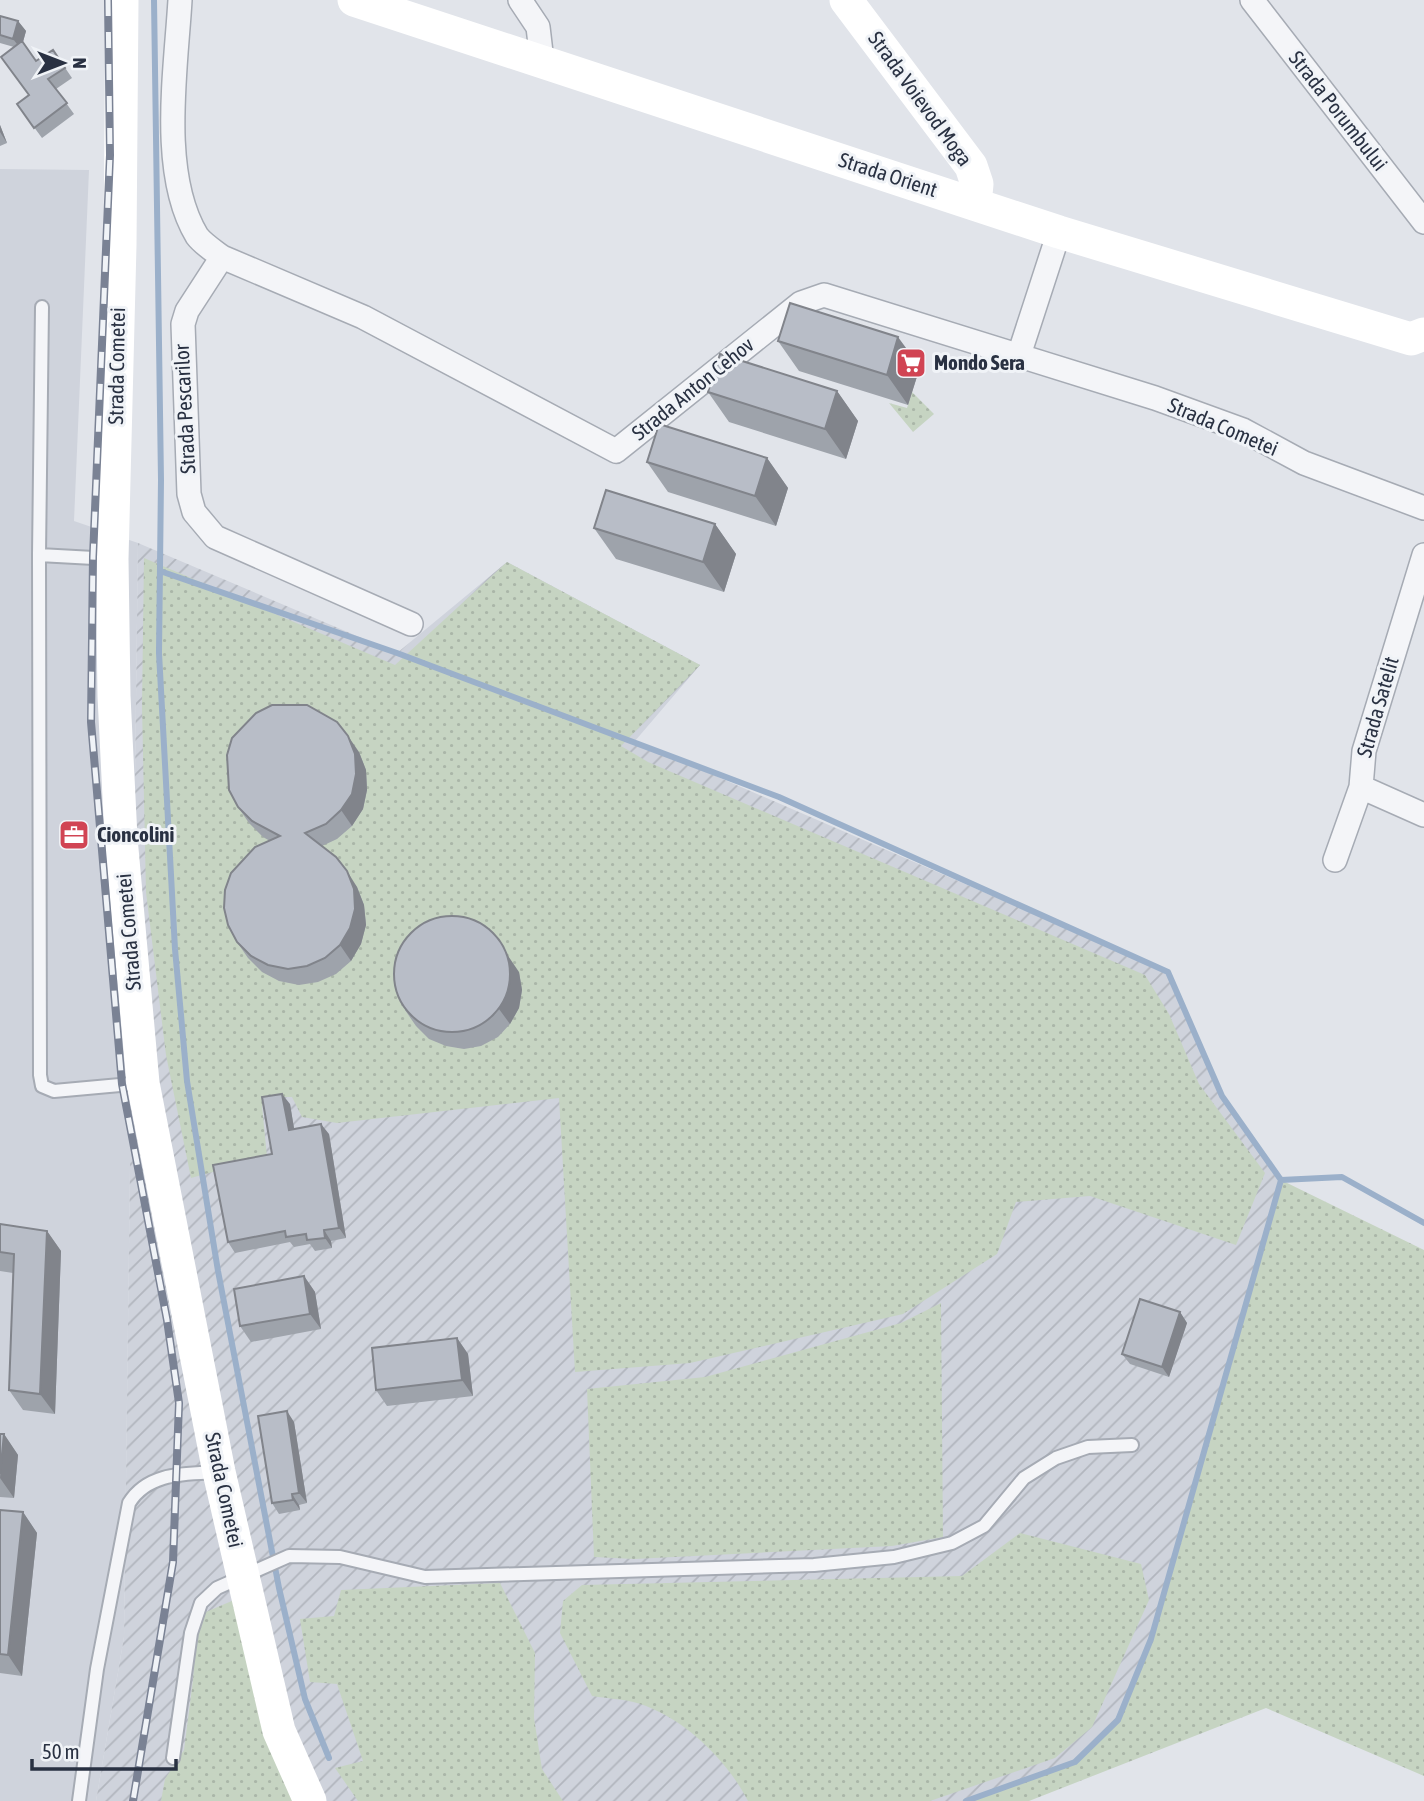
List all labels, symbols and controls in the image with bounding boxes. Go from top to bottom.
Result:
street label: Strada Voievod Moga [864,27,978,170]
north arrow [28,28,98,98]
street label: Strada Porumbului [1285,46,1393,175]
text: N [69,57,91,69]
street label: Strada Orient [836,147,941,201]
street label: Strada Cometei [103,307,129,425]
street label: Strada Anton Cehov [627,332,758,445]
street label: Strada Pescarilor [169,343,199,475]
supermarket icon: Mondo Sera [894,346,928,380]
place label: Mondo Sera [934,350,1025,374]
street label: Strada Cometei [1165,392,1282,460]
street label: Strada Satelit [1351,654,1403,760]
office icon: Cioncolini [57,818,91,852]
place label: Cioncolini [97,822,174,846]
street label: Strada Cometei [111,873,145,992]
street label: Strada Cometei [201,1430,249,1550]
scale bar [32,1728,175,1772]
text: 50 m [42,1739,80,1763]

